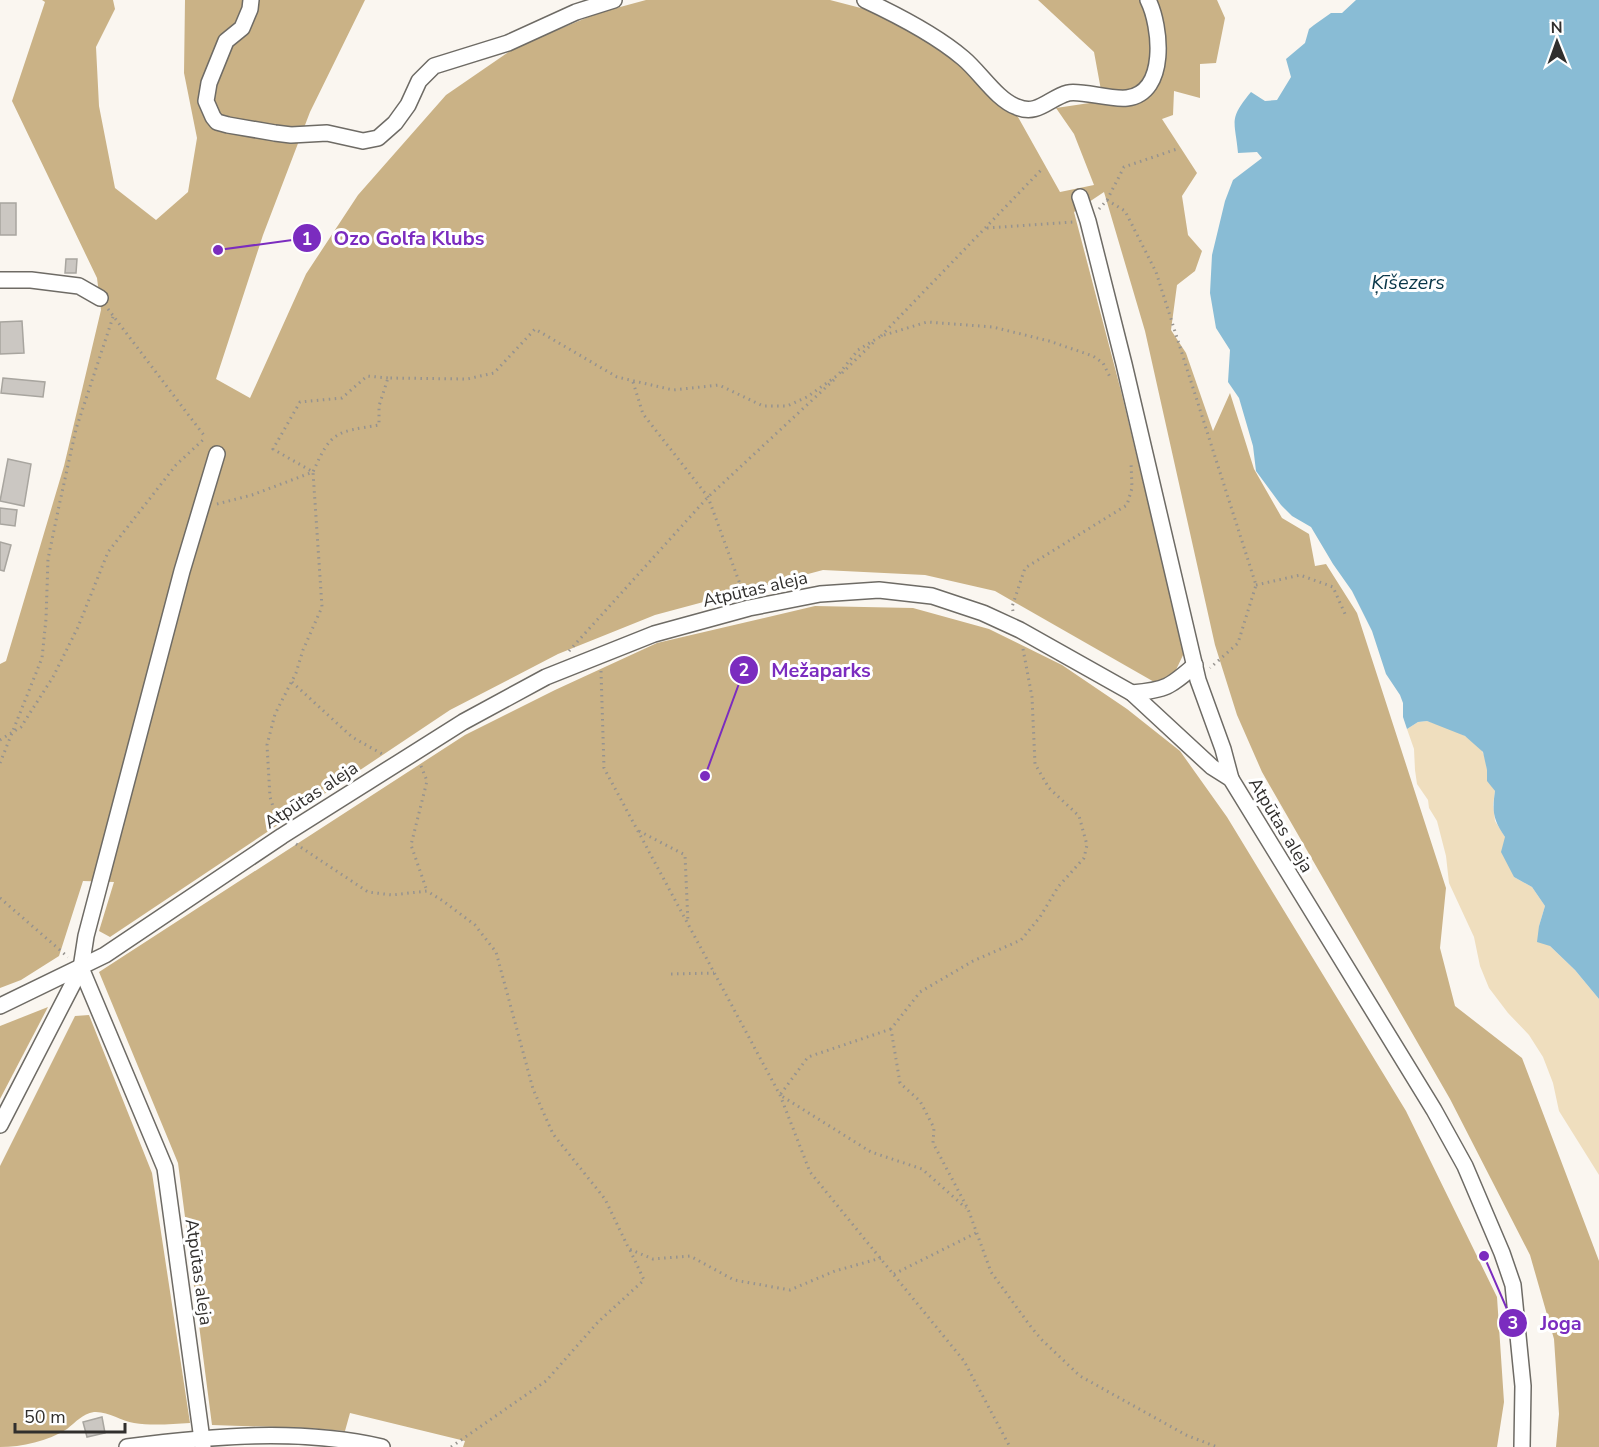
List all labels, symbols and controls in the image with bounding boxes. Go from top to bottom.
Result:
north arrow [1527,12,1587,72]
text: N [1551,17,1563,39]
callout: Ozo Golfa Klubs [292,219,497,257]
text: Ozo Golfa Klubs [334,225,485,252]
text: 1 [302,227,312,251]
water label: Ķīšezers [1371,269,1445,296]
street label: Atpūtas aleja [700,565,810,613]
callout: Mežaparks [729,651,882,689]
text: Mežaparks [771,657,871,684]
text: 2 [739,658,749,682]
street label: Atpūtas aleja [260,756,362,834]
street label: Atpūtas aleja [1243,773,1319,877]
street label: Atpūtas aleja [180,1217,218,1327]
callout: Joga [1498,1304,1594,1342]
text: Joga [1539,1310,1582,1337]
text: 3 [1508,1311,1518,1335]
scale bar [15,1396,124,1434]
text: 50 m [24,1405,66,1429]

